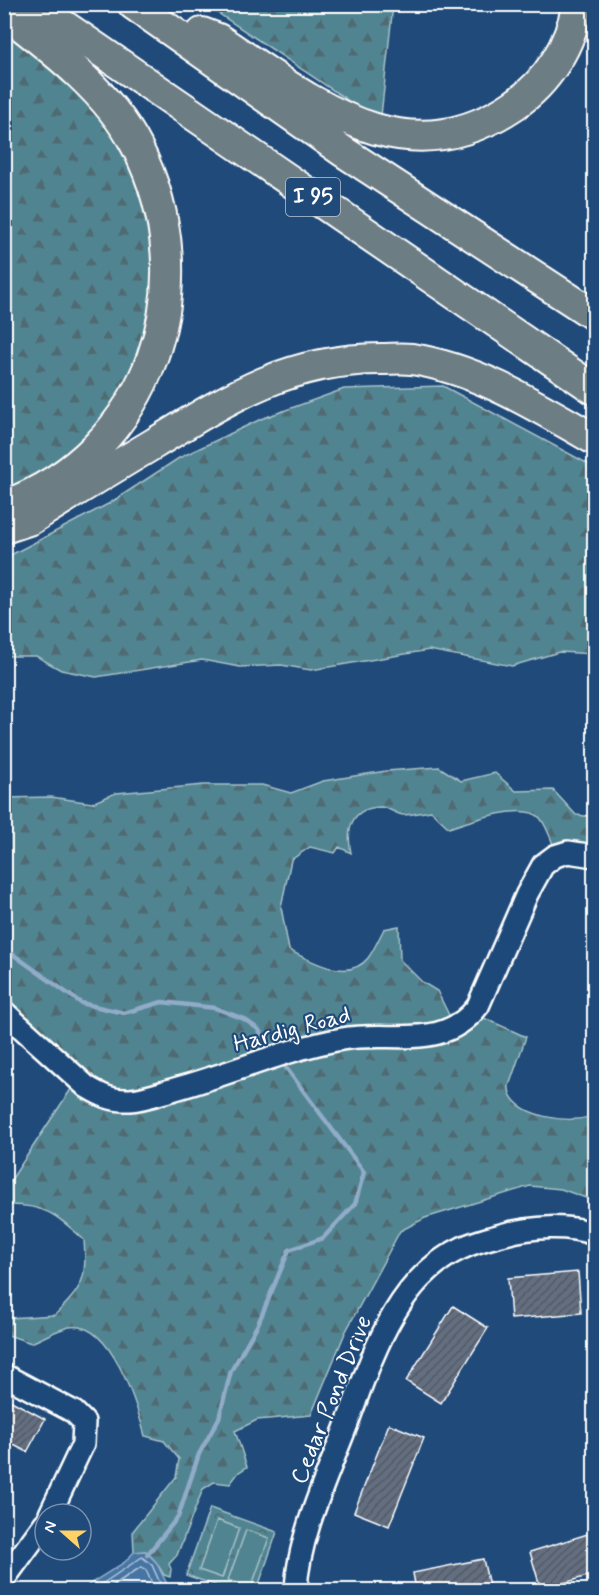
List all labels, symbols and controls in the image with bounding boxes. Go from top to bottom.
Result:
road number: I 95 [286,178,340,216]
street label: Hardig Road [230,999,354,1061]
street label: Cedar Pond Drive [284,1311,380,1489]
north arrow [33,1502,93,1562]
text: N [39,1518,62,1536]

